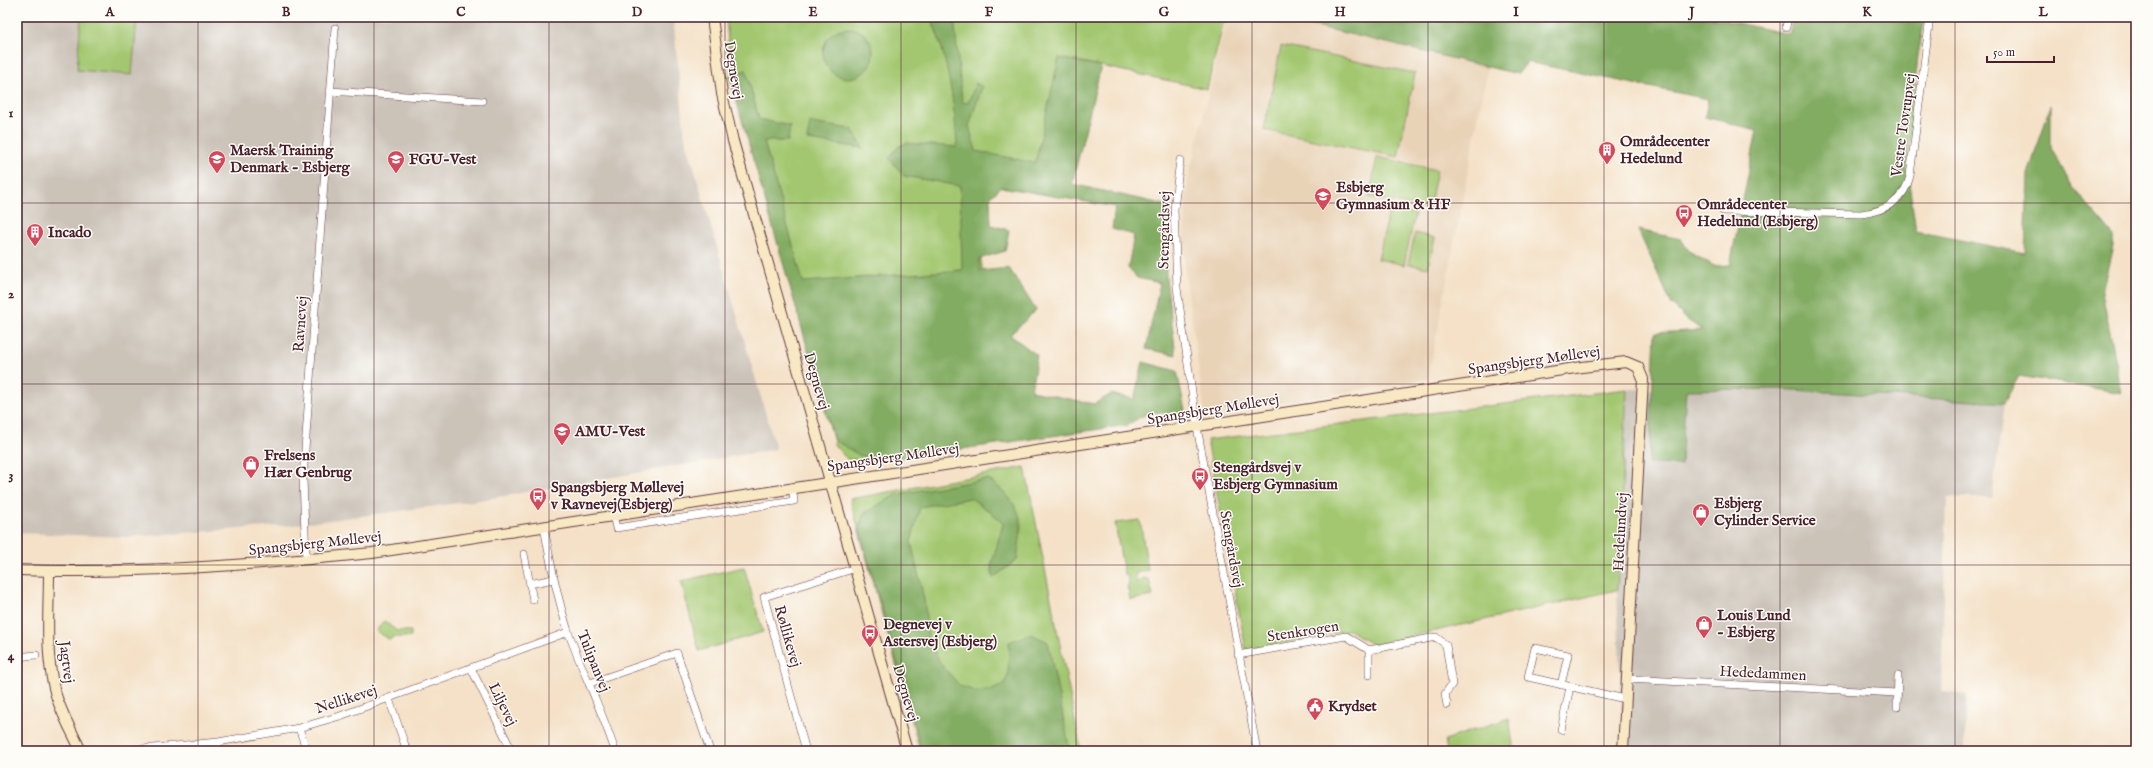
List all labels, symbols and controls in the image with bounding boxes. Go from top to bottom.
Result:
text: A [105,4,116,21]
text: B [282,4,291,21]
text: C [456,4,466,21]
text: D [632,4,643,21]
text: E [808,4,818,21]
text: F [985,4,994,21]
text: G [1159,4,1170,21]
text: H [1334,4,1346,21]
text: I [1513,4,1519,21]
text: J [1687,4,1695,21]
text: K [1862,4,1872,21]
text: L [2037,4,2048,21]
scale bar [1987,38,2054,64]
street label: Degnevej [720,39,748,101]
text: 50 m [1993,45,2015,60]
street label: Vestre Tovrupvej [1887,72,1920,179]
text: 1 [9,105,14,122]
place label: Områdecenter Hedelund [1620,132,1710,168]
building icon: Områdecenter Hedelund [1597,140,1617,165]
place label: Maersk Training Denmark - Esbjerg [230,141,351,177]
school or university icon: Maersk Training Denmark - Esbjerg [207,149,227,174]
school or university icon: FGU-Vest [386,149,406,174]
place label: FGU-Vest [409,150,477,169]
place label: Esbjerg Gymnasium & HF [1336,178,1451,214]
school or university icon: Esbjerg Gymnasium & HF [1313,186,1333,211]
street label: Stengårdsvej [1154,191,1175,269]
place label: Områdecenter Hedelund (Esbjerg) [1697,195,1818,231]
bus stop icon: Områdecenter Hedelund (Esbjerg) [1674,203,1694,228]
building icon: Incado [25,222,45,247]
place label: Incado [48,223,91,242]
text: 2 [8,286,14,303]
street label: Ravnevej [289,295,312,353]
street label: Spangsbjerg Møllevej [1467,342,1601,379]
street label: Degnevej [799,350,834,412]
street label: Spangsbjerg Møllevej [1146,390,1280,429]
school or university icon: AMU-Vest [552,421,572,446]
place label: AMU-Vest [574,422,646,441]
street label: Spangsbjerg Møllevej [826,439,960,476]
place label: Frelsens Hær Genbrug [264,446,353,482]
shop icon: Frelsens Hær Genbrug [241,454,261,479]
place label: Stengårdsvej v Esbjerg Gymnasium [1213,458,1338,494]
bus stop icon: Stengårdsvej v Esbjerg Gymnasium [1190,466,1210,491]
text: 3 [9,467,14,484]
place label: Spangsbjerg Møllevej v Ravnevej(Esbjerg) [550,478,684,514]
bus stop icon: Spangsbjerg Møllevej v Ravnevej(Esbjerg) [528,486,548,511]
street label: Hedelundvej [1609,492,1632,572]
place label: Esbjerg Cylinder Service [1714,494,1816,530]
shop icon: Esbjerg Cylinder Service [1691,502,1711,527]
street label: Stengårdsvej [1215,509,1248,589]
street label: Spangsbjerg Møllevej [248,527,382,560]
street label: Røllikevej [770,603,805,669]
place label: Louis Lund - Esbjerg [1717,606,1792,642]
shop icon: Louis Lund - Esbjerg [1694,614,1714,639]
place label: Degnevej v Astersvej (Esbjerg) [882,615,997,651]
street label: Stenkrogen [1266,616,1340,647]
bus stop icon: Degnevej v Astersvej (Esbjerg) [860,623,880,648]
street label: Tulipanvej [573,628,615,695]
street label: Jagtvej [54,638,79,684]
text: 4 [8,648,15,665]
street label: Degnevej [888,662,923,724]
street label: Hededammen [1719,662,1807,685]
street label: Liljevej [484,679,521,729]
street label: Nellikevej [313,681,379,718]
public building icon: Krydset [1305,696,1325,721]
place label: Krydset [1328,697,1378,716]

